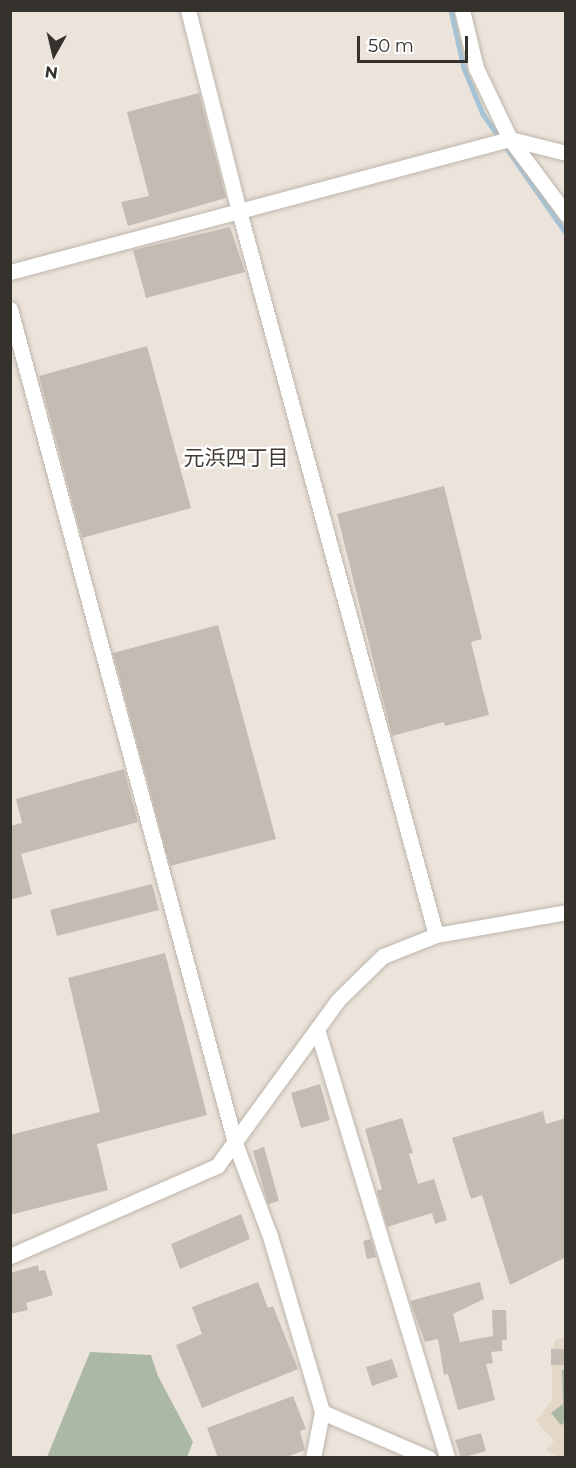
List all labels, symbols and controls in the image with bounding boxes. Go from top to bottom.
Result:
north arrow [24,24,84,84]
scale bar [360,24,471,62]
text: 50 m [368,35,414,57]
text: N [44,62,59,83]
district label: 元浜四丁目 [184,445,288,471]

